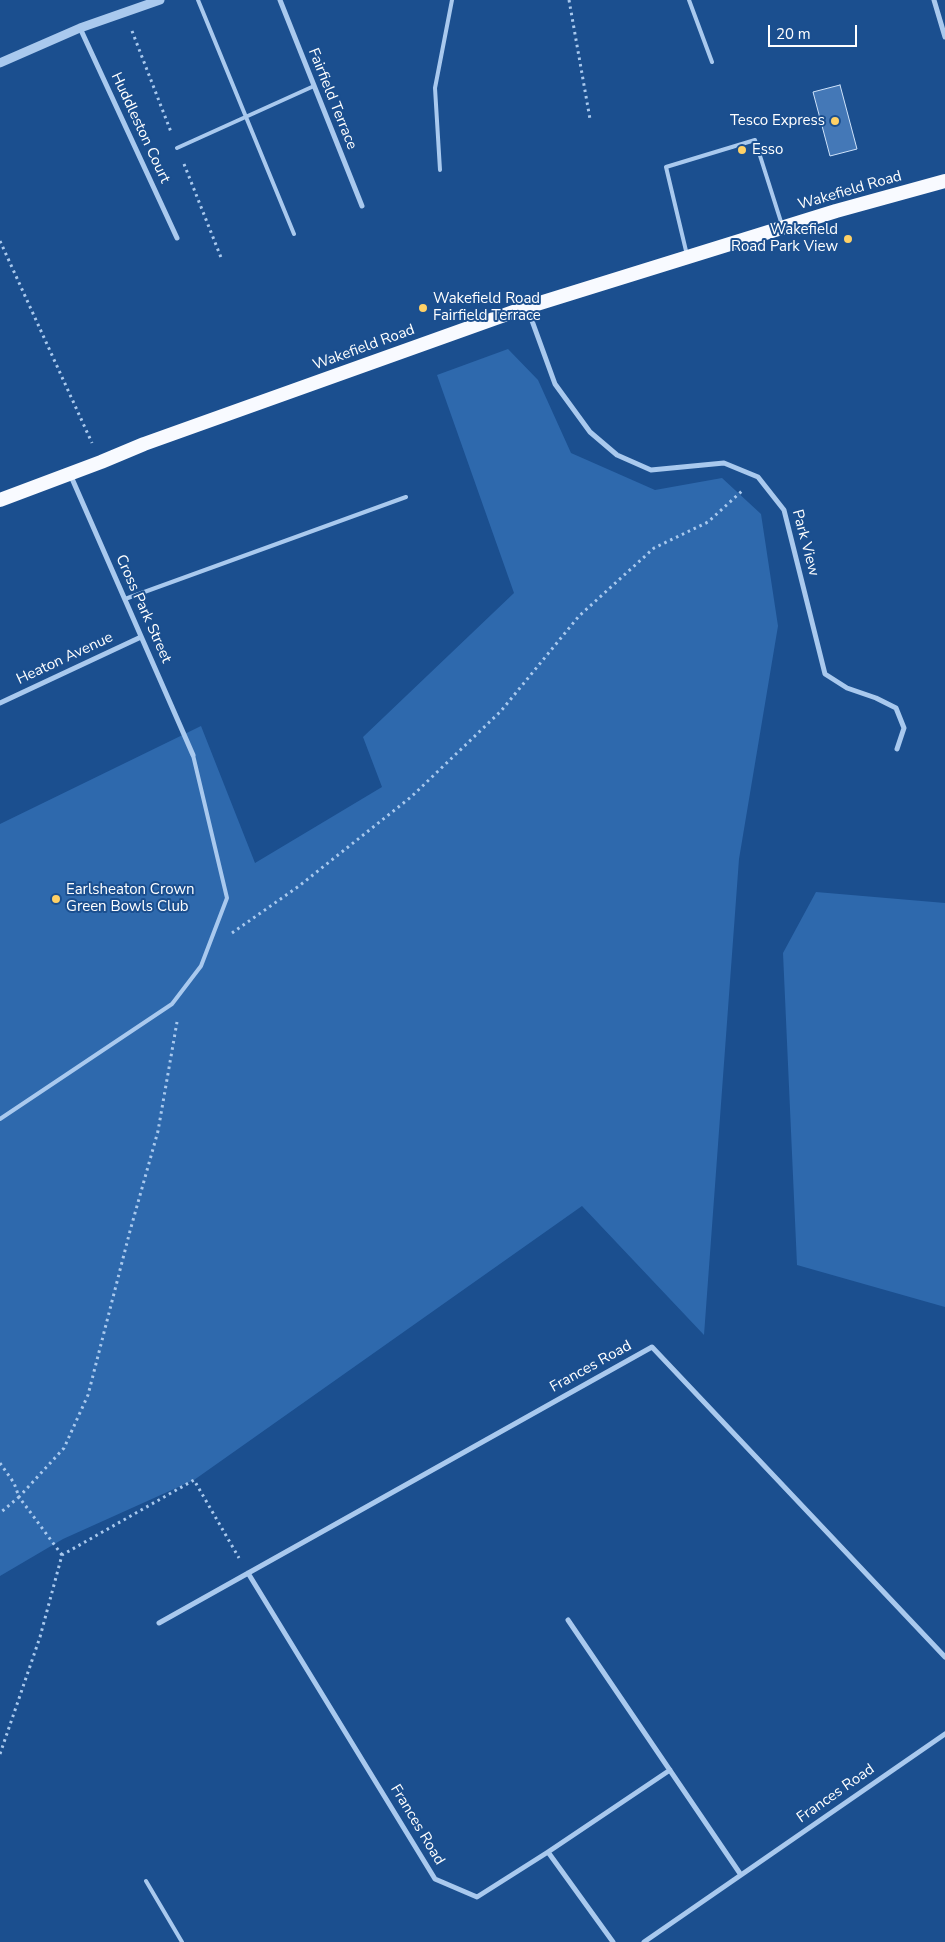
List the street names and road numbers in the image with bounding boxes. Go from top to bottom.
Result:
street label: Fairfield Terrace [303,46,361,152]
street label: Huddleston Court [106,70,174,186]
street label: Wakefield Road [796,168,904,214]
street label: Wakefield Road [311,321,417,375]
street label: Park View [787,508,823,578]
street label: Cross Park Street [111,552,175,666]
street label: Heaton Avenue [14,629,116,689]
street label: Frances Road [547,1337,635,1397]
street label: Frances Road [794,1761,878,1827]
street label: Frances Road [386,1782,448,1868]

